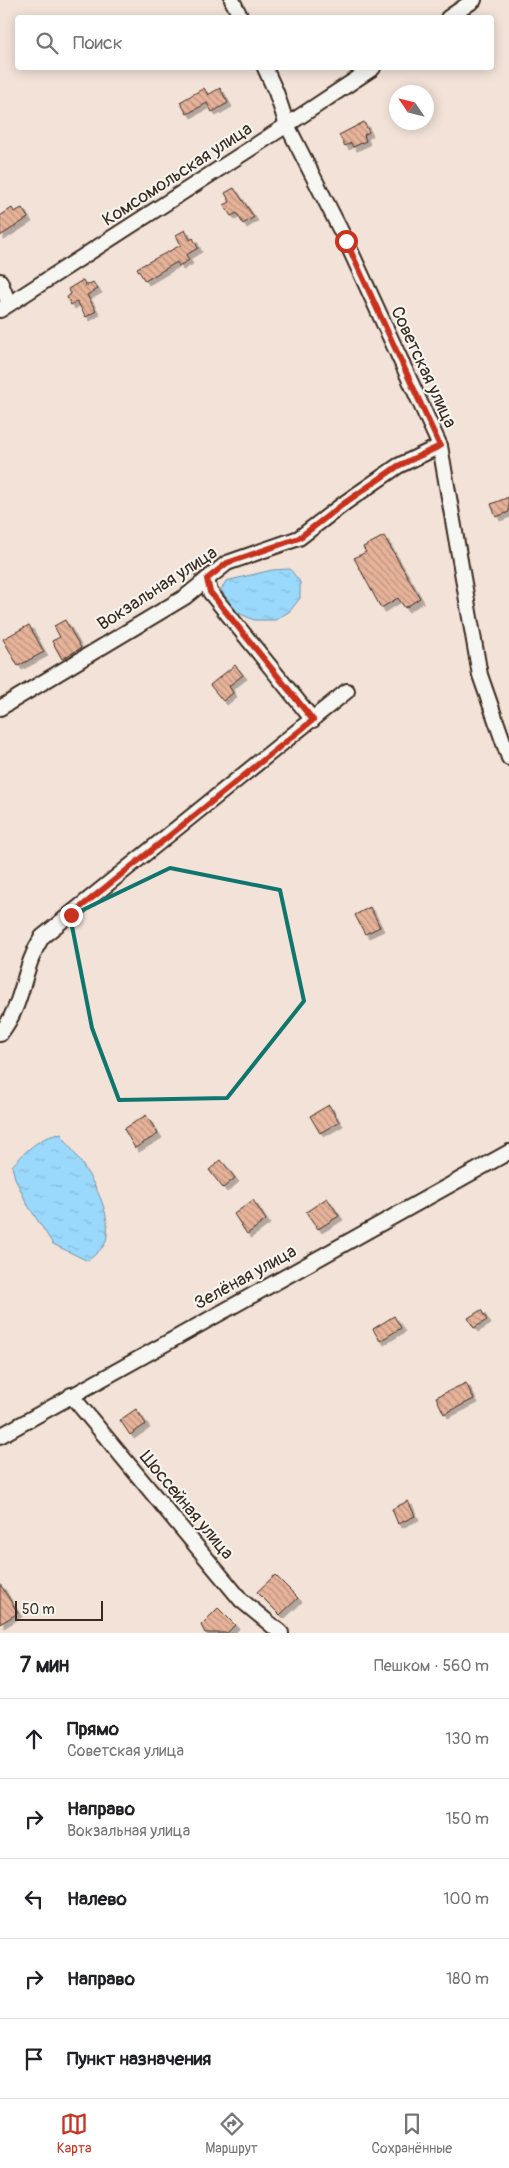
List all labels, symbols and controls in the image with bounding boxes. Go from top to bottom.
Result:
search box [15,15,494,70]
icon: search [33,29,61,57]
text: Поиск [73,31,123,55]
north arrow [389,85,434,130]
street label: Комсомольская улица [98,117,256,231]
route start [335,230,358,253]
street label: Советская улица [385,303,462,432]
street label: Вокзальная улица [93,541,222,636]
route end [60,904,83,927]
street label: Зелёная улица [190,1240,300,1315]
street label: Шоссейная улица [135,1446,239,1564]
scale bar [15,1598,102,1621]
text: 50 m [22,1601,55,1618]
text: 7 мин [20,1652,69,1679]
text: Пешком · 560 m [374,1656,489,1676]
text: Прямо [67,1717,119,1741]
icon: ahead [20,1725,48,1753]
text: 130 m [445,1729,489,1749]
text: Советская улица [67,1741,184,1761]
text: Направо [67,1797,135,1821]
icon: right [20,1805,48,1833]
text: 150 m [445,1809,489,1829]
text: Вокзальная улица [67,1821,190,1841]
icon: left [20,1885,48,1913]
text: Налево [67,1887,127,1911]
text: 100 m [443,1889,489,1909]
icon: right [20,1965,48,1993]
text: Направо [67,1967,135,1991]
text: 180 m [446,1969,489,1989]
icon: arrive [20,2045,48,2073]
text: Пункт назначения [67,2047,211,2071]
tab: Карта [57,2110,92,2157]
tab: Маршрут [205,2110,258,2157]
tab: Сохранённые [371,2110,452,2157]

